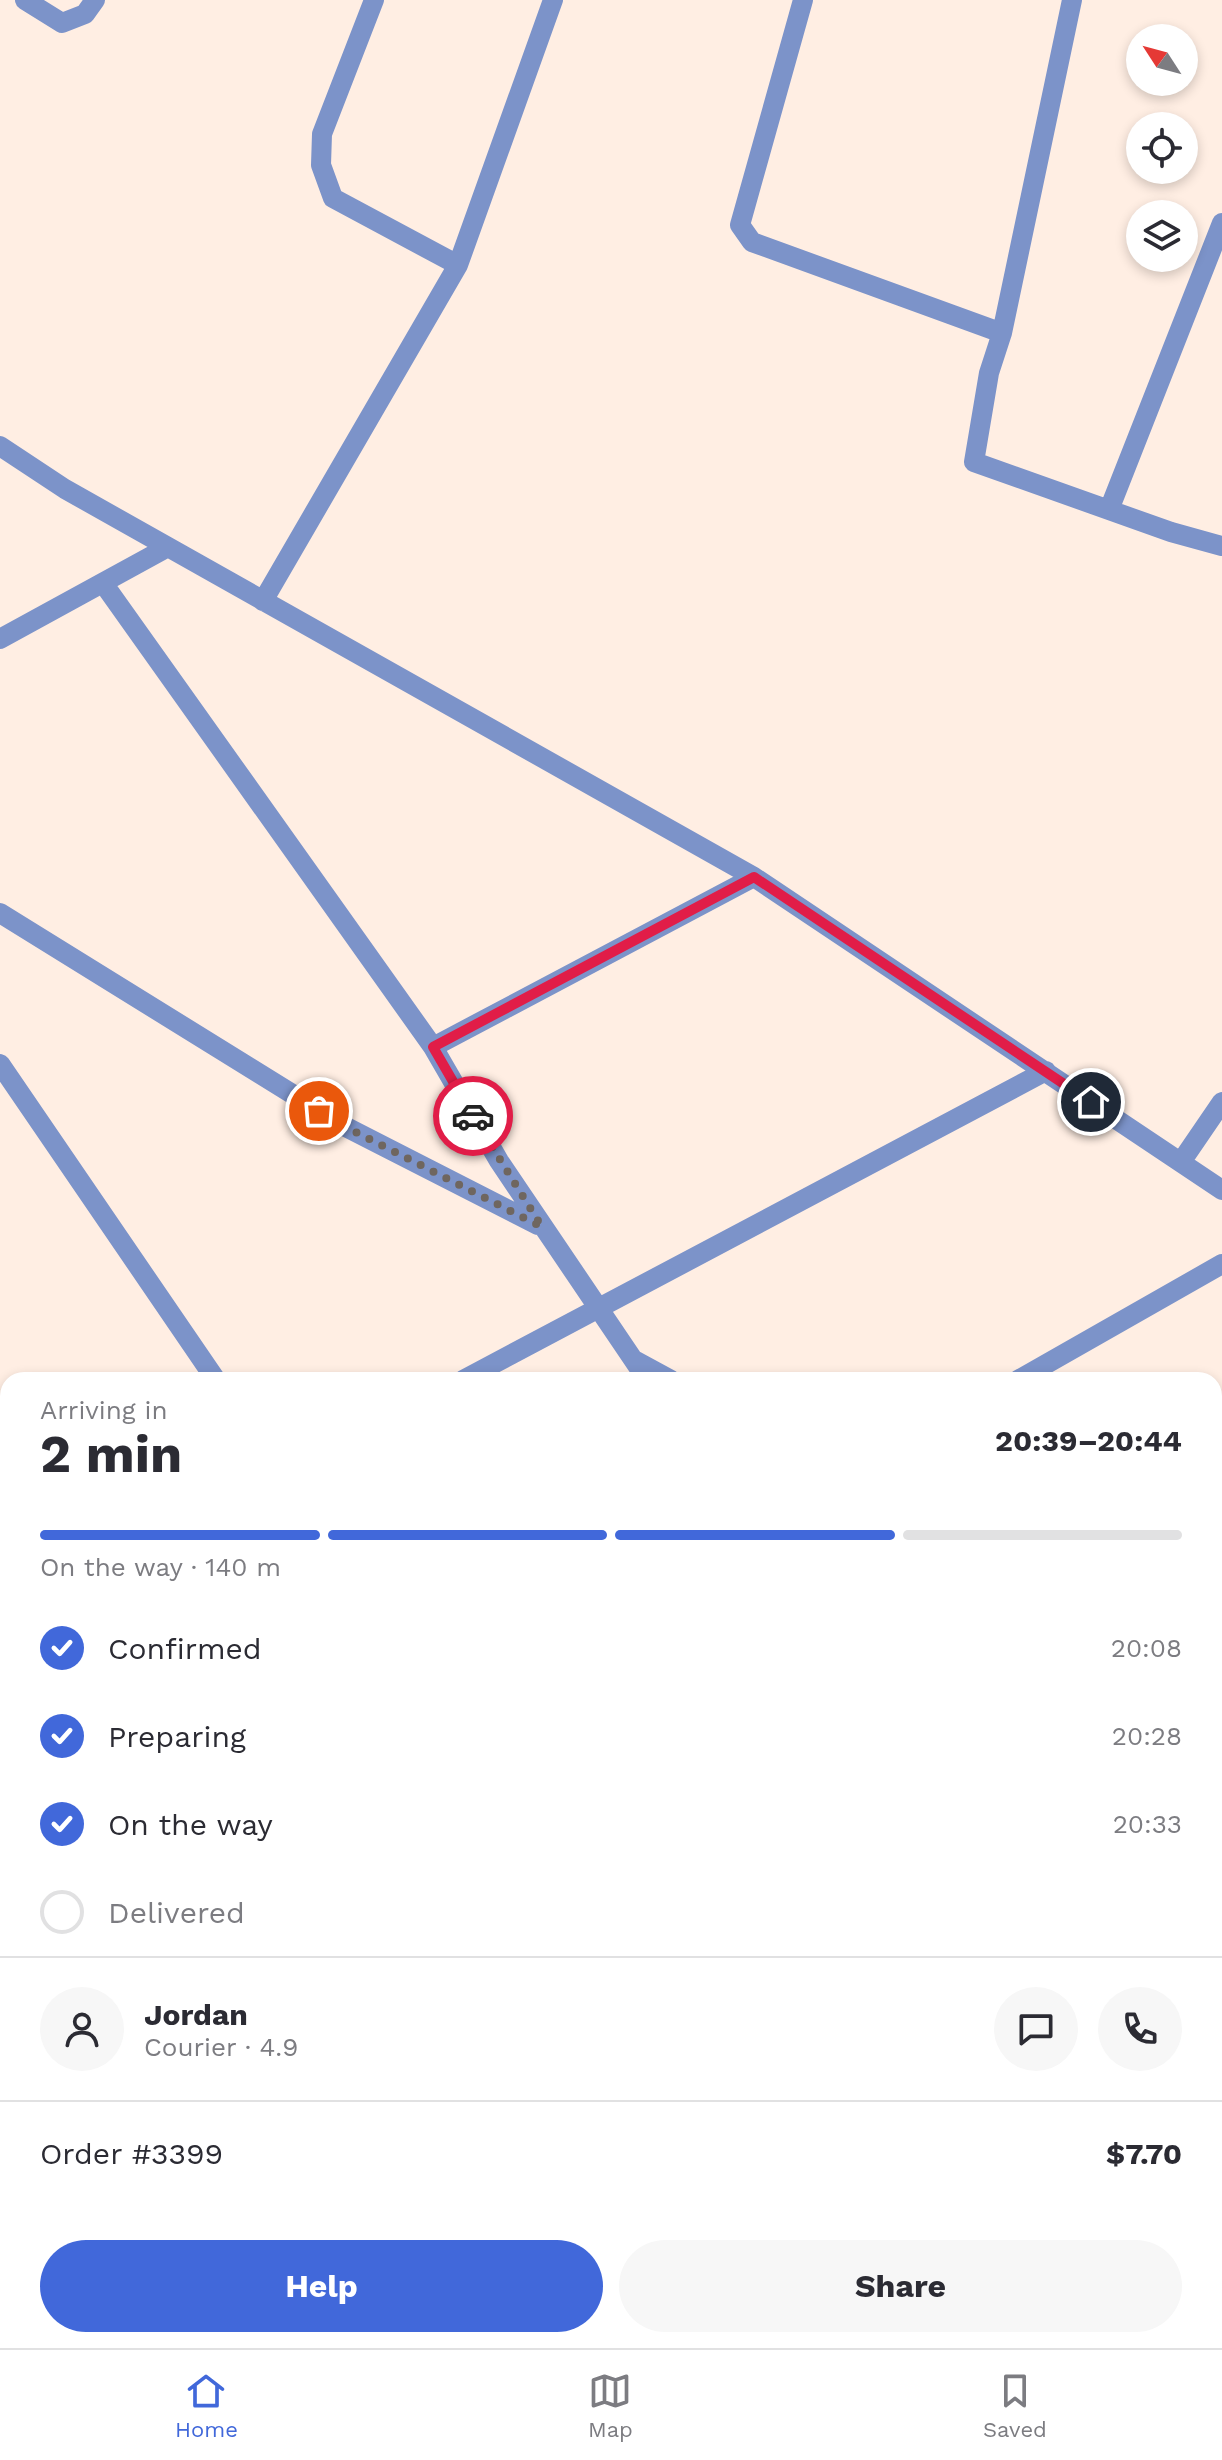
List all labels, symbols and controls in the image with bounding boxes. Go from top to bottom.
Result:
north arrow [1126,24,1198,96]
map controls [1126,24,1198,272]
button: locate [1126,112,1198,184]
button: layers [1126,200,1198,272]
pin [1057,1068,1125,1136]
courier [433,1076,513,1156]
pin [285,1077,353,1145]
icon: home [1069,1080,1113,1124]
icon: bag [297,1089,341,1133]
icon: car [451,1094,495,1138]
text: Arriving in [40,1395,168,1425]
text: 20:39–20:44 [995,1423,1182,1458]
text: 2 min [40,1424,182,1485]
text: On the way · 140 m [40,1552,281,1582]
icon: check [40,1626,84,1670]
text: Confirmed [108,1631,262,1666]
text: 20:08 [1111,1633,1182,1663]
icon: check [40,1714,84,1758]
text: Preparing [108,1719,246,1754]
text: 20:28 [1112,1721,1182,1751]
icon: check [40,1802,84,1846]
text: On the way [108,1807,273,1842]
text: 20:33 [1113,1809,1182,1839]
text: Delivered [108,1895,245,1930]
button: person [40,1987,124,2071]
button: chat [994,1987,1078,2071]
button: phone [1098,1987,1182,2071]
text: Jordan [144,1997,248,2032]
text: Courier · 4.9 [144,2032,298,2062]
text: Order #3399 [40,2136,223,2171]
text: $7.70 [1106,2136,1182,2171]
button: Help [40,2240,603,2332]
button: Share [619,2240,1182,2332]
tab: Home [175,2369,238,2442]
tab: Map [588,2369,633,2442]
tab: Saved [983,2369,1047,2442]

